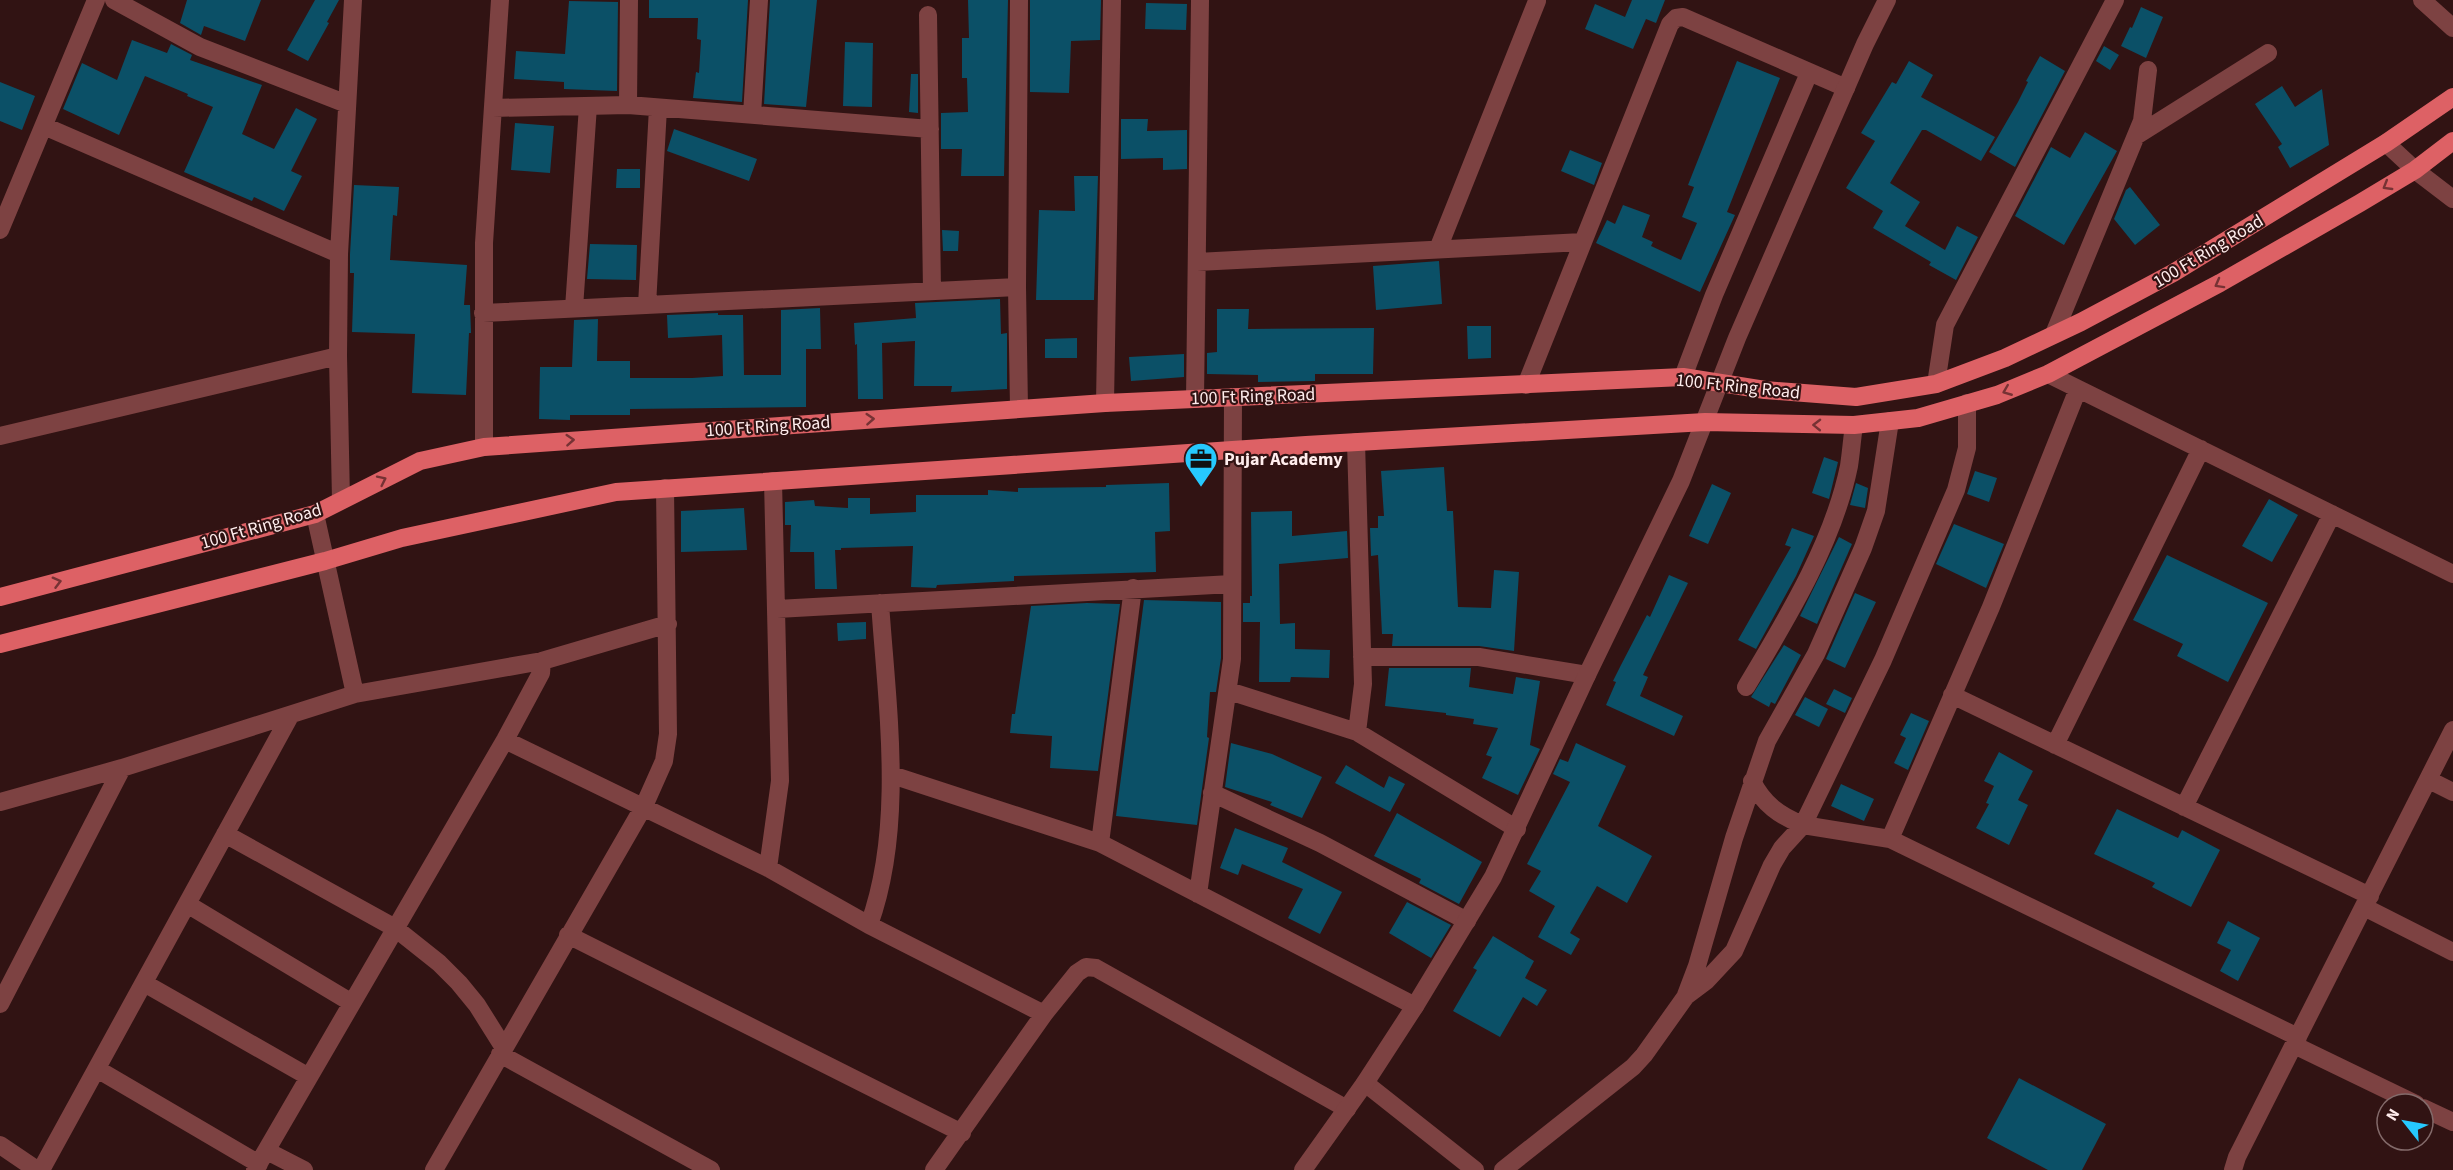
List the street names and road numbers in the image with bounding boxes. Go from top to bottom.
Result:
street label: 100 Ft Ring Road [2148,209,2268,294]
street label: 100 Ft Ring Road [1675,368,1801,405]
street label: 100 Ft Ring Road [1190,382,1316,411]
street label: 100 Ft Ring Road [705,410,831,443]
street label: 100 Ft Ring Road [198,497,324,556]

